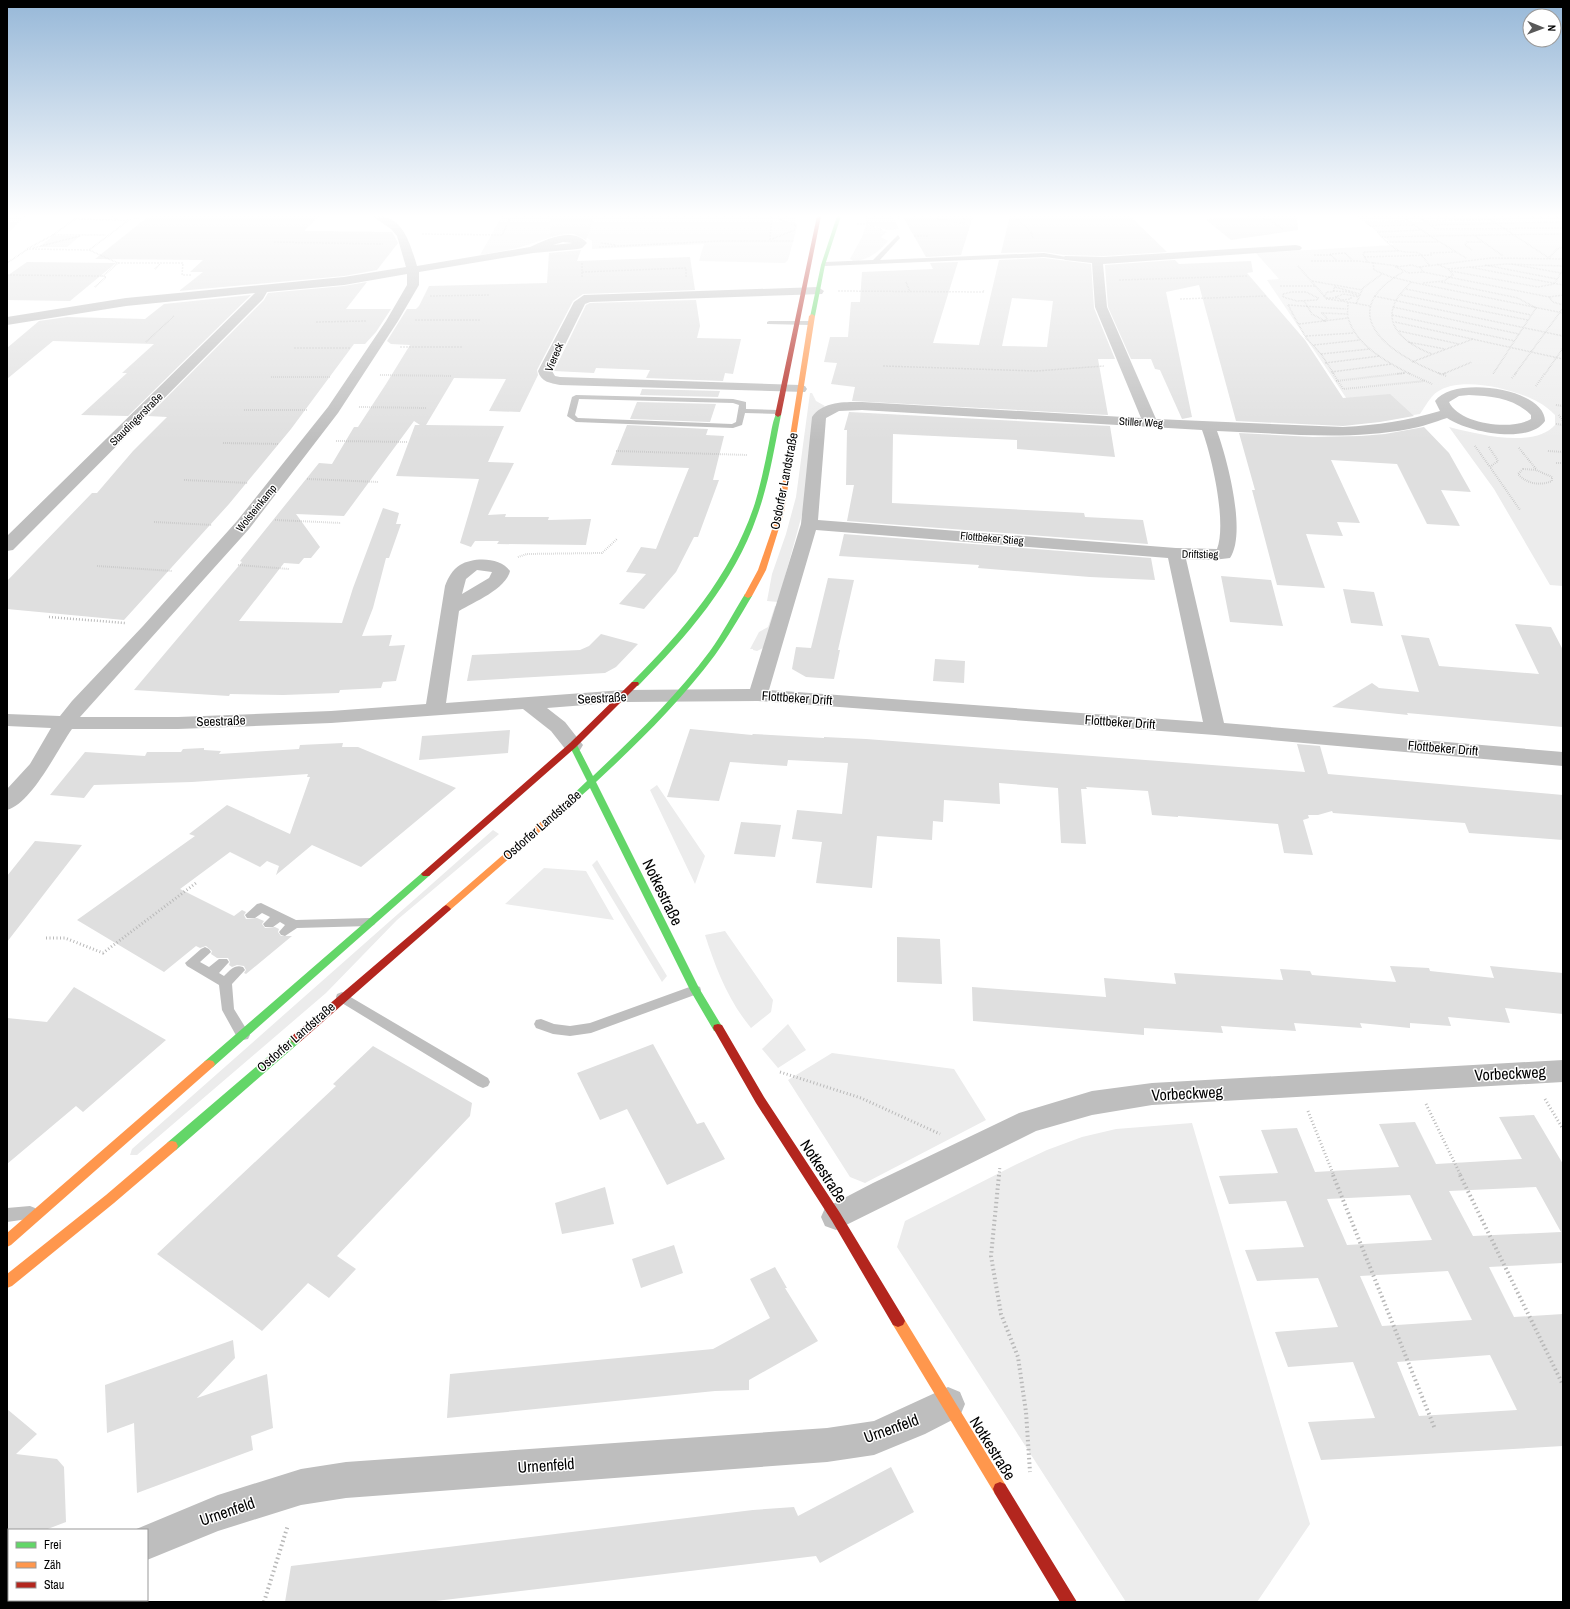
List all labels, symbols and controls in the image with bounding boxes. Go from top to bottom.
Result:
north arrow [1522,8,1562,48]
text: N [1545,25,1559,32]
street label: Viereck [542,340,567,374]
street label: Staudingerstraße [106,389,166,449]
street label: Stiller Weg [1119,414,1163,430]
street label: Osdorfer Landstraße [766,431,802,531]
street label: Wolsteinkamp [233,481,279,535]
street label: Flottbeker Stieg [960,528,1024,548]
street label: Driftstieg [1182,547,1218,561]
street label: Flottbeker Drift [761,687,833,709]
street label: Seestraße [577,688,627,708]
street label: Flottbeker Drift [1084,711,1156,733]
street label: Seestraße [196,712,246,730]
street label: Flottbeker Drift [1407,736,1479,760]
street label: Osdorfer Landstraße [499,786,585,864]
street label: Notkestraße [637,855,689,929]
street label: Osdorfer Landstraße [253,998,339,1076]
street label: Vorbeckweg [1474,1060,1547,1086]
street label: Vorbeckweg [1151,1080,1224,1106]
street label: Notkestraße [795,1135,853,1207]
street label: Urnenfeld [861,1408,921,1448]
street label: Notkestraße [965,1412,1021,1484]
street label: Urnenfeld [517,1452,575,1478]
street label: Urnenfeld [197,1491,257,1531]
legend [8,1529,148,1601]
text: Frei [44,1537,62,1553]
text: Zäh [44,1557,61,1573]
text: Stau [44,1577,64,1593]

